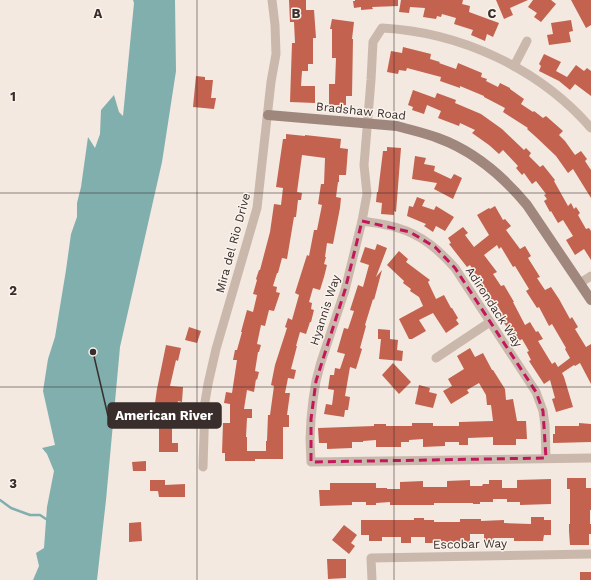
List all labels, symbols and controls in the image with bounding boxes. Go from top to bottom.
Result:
text: A [94,6,103,21]
text: B [292,6,301,21]
text: C [488,6,497,21]
text: 1 [10,89,16,104]
street label: Bradshaw Road [315,99,407,123]
street label: Mira del Rio Drive [213,191,253,294]
street label: Adirondack Way [463,264,526,350]
street label: Hyannis Way [307,272,343,347]
text: 2 [9,283,17,298]
callout: American River [108,403,221,428]
text: American River [115,408,213,423]
text: 3 [9,476,17,491]
street label: Escobar Way [433,536,508,552]

